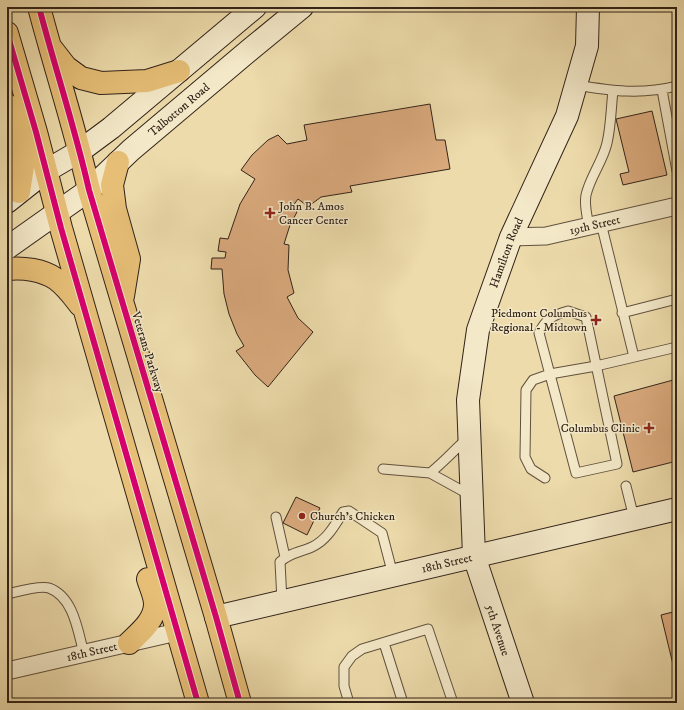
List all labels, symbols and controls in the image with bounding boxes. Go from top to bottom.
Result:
street label: Talbotton Road [145,80,213,140]
place label: John B. Amos Cancer Center [278,199,348,228]
marker: John B. Amos Cancer Center [264,207,276,219]
street label: 19th Street [568,212,622,238]
street label: Hamilton Road [486,215,527,290]
place label: Piedmont Columbus Regional - Midtown [491,306,588,335]
street label: Veterans Parkway [128,309,167,395]
marker: Piedmont Columbus Regional - Midtown [590,314,602,326]
place label: Columbus Clinic [561,421,640,436]
marker: Columbus Clinic [643,422,655,434]
place label: Church's Chicken [310,509,396,524]
marker: Church's Chicken [297,511,307,521]
street label: 18th Street [420,550,474,577]
street label: 5th Avenue [482,603,513,658]
street label: 18th Street [65,639,119,665]

